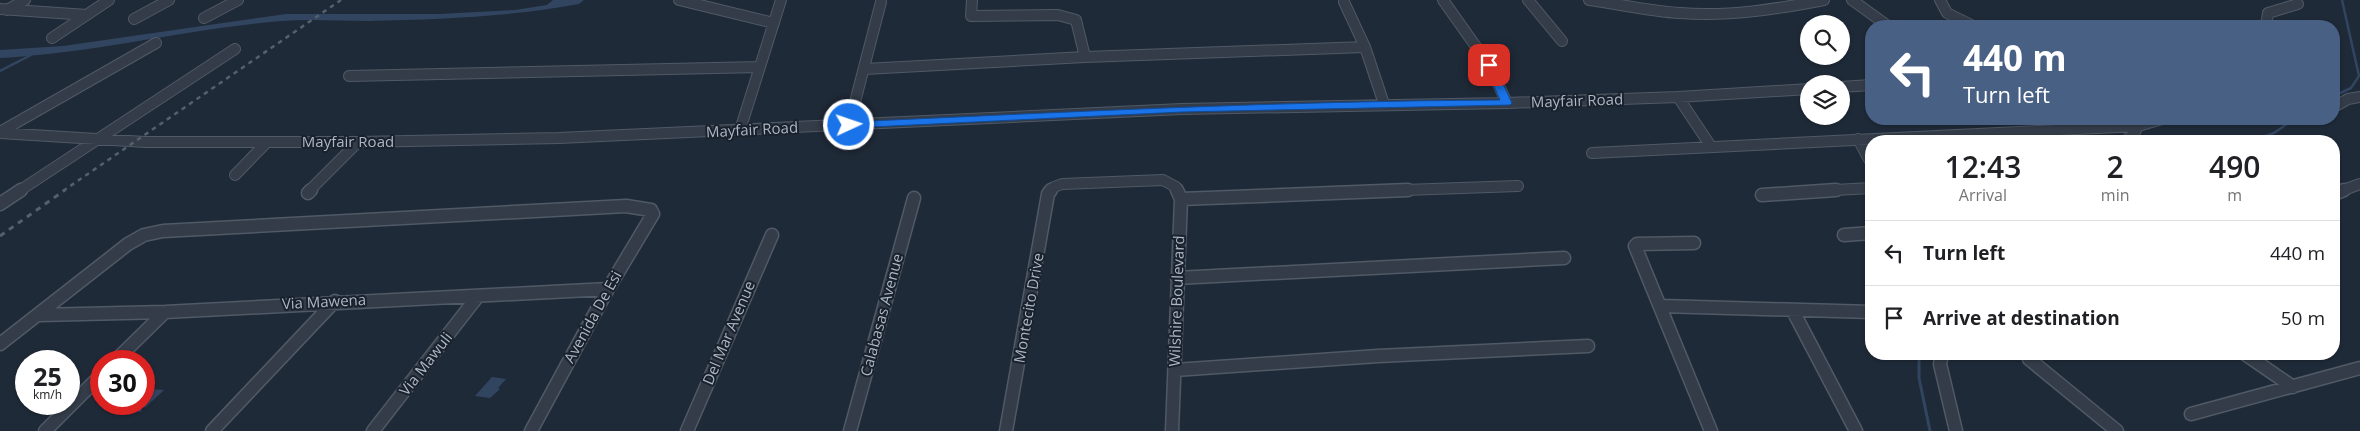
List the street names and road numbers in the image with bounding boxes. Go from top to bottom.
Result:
street label: Mayfair Road [1530,88,1623,112]
street label: Mayfair Road [705,117,799,141]
street label: Mayfair Road [302,131,394,151]
street label: Wilshire Boulevard [1164,235,1188,367]
street label: Calabasas Avenue [855,251,907,378]
street label: Montecito Drive [1008,251,1048,364]
street label: Avenida De Esi [559,267,626,366]
street label: Del Mar Avenue [697,278,759,388]
street label: Via Mawena [281,289,367,313]
street label: Via Mawuli [394,328,456,399]

